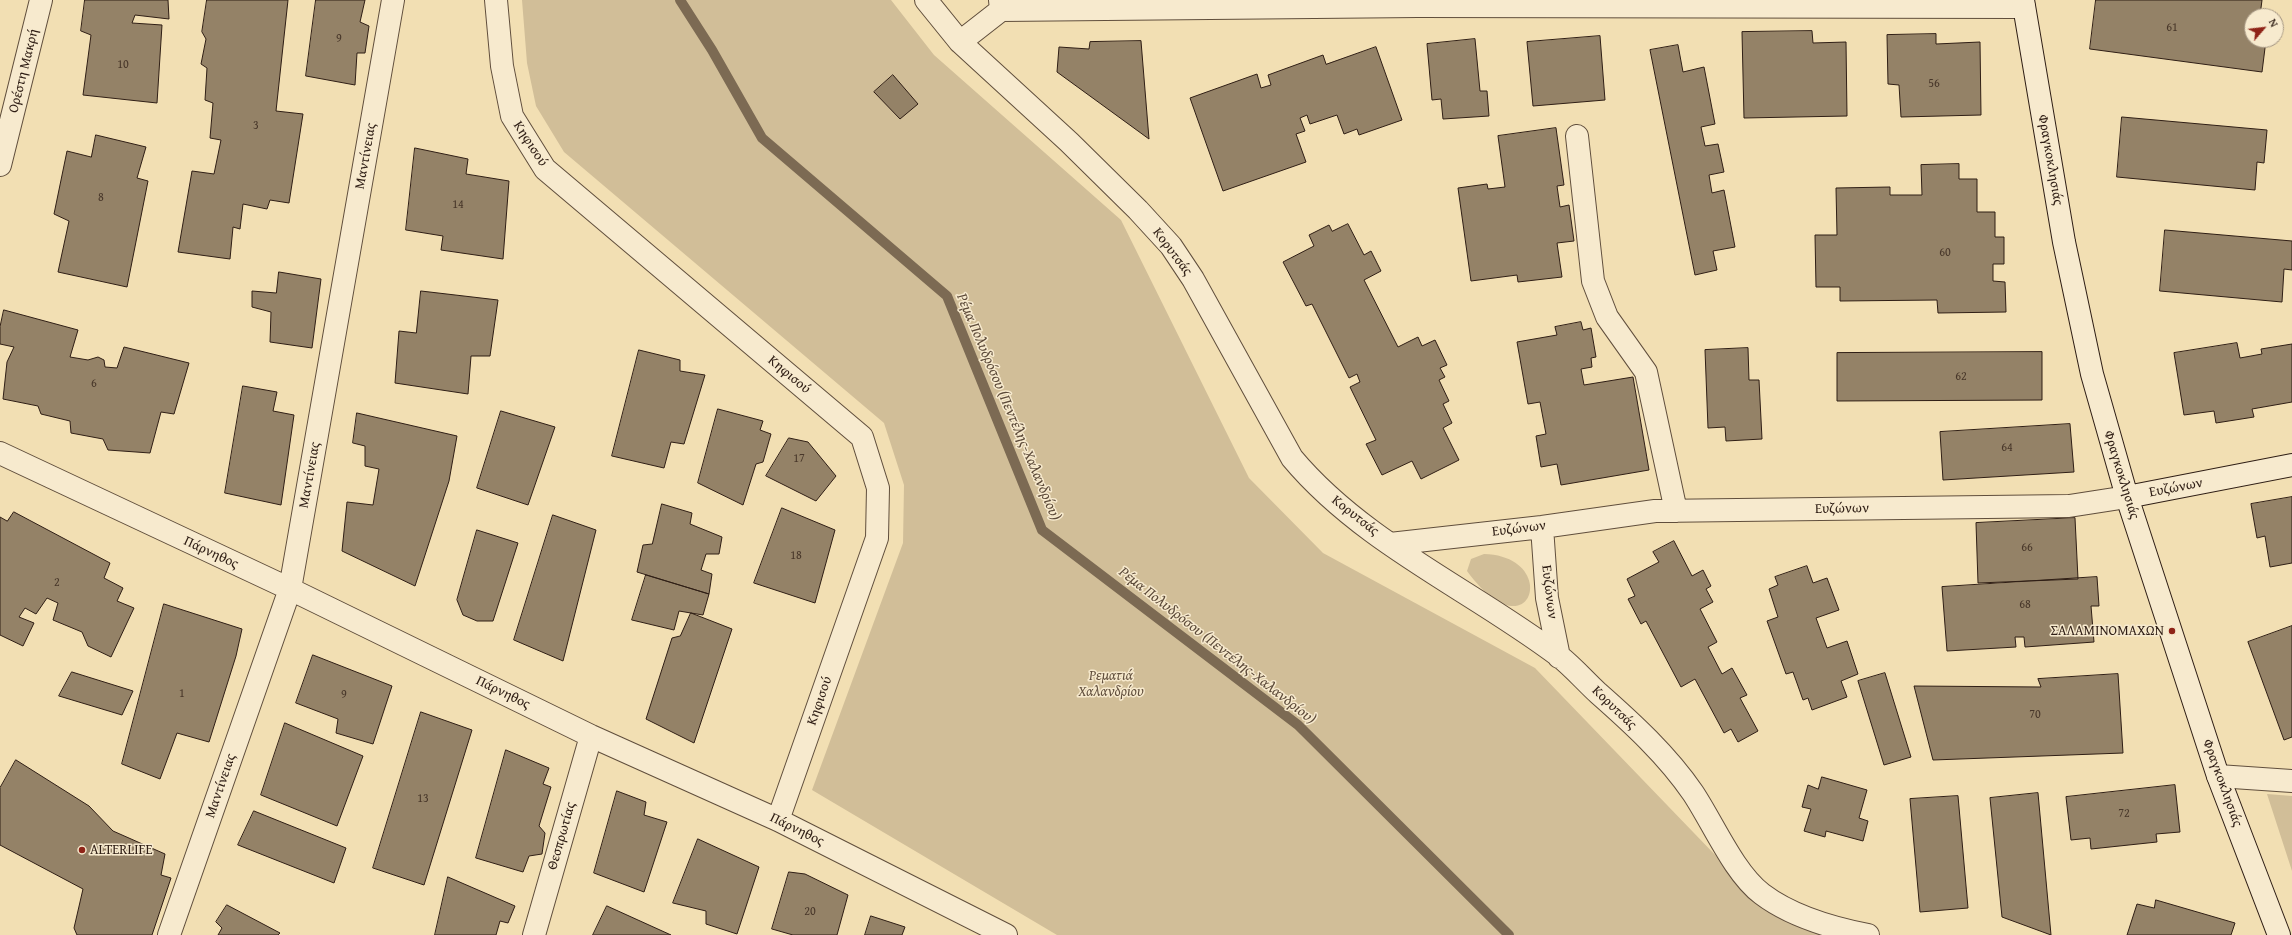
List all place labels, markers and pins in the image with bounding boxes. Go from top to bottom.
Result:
place label: ΣΑΛΑΜΙΝΟΜΑΧΩΝ [2051,623,2164,639]
marker: ΣΑΛΑΜΙΝΟΜΑΧΩΝ [2167,626,2177,636]
place label: ALTERLIFE [90,842,152,858]
marker: ALTERLIFE [77,845,87,855]

